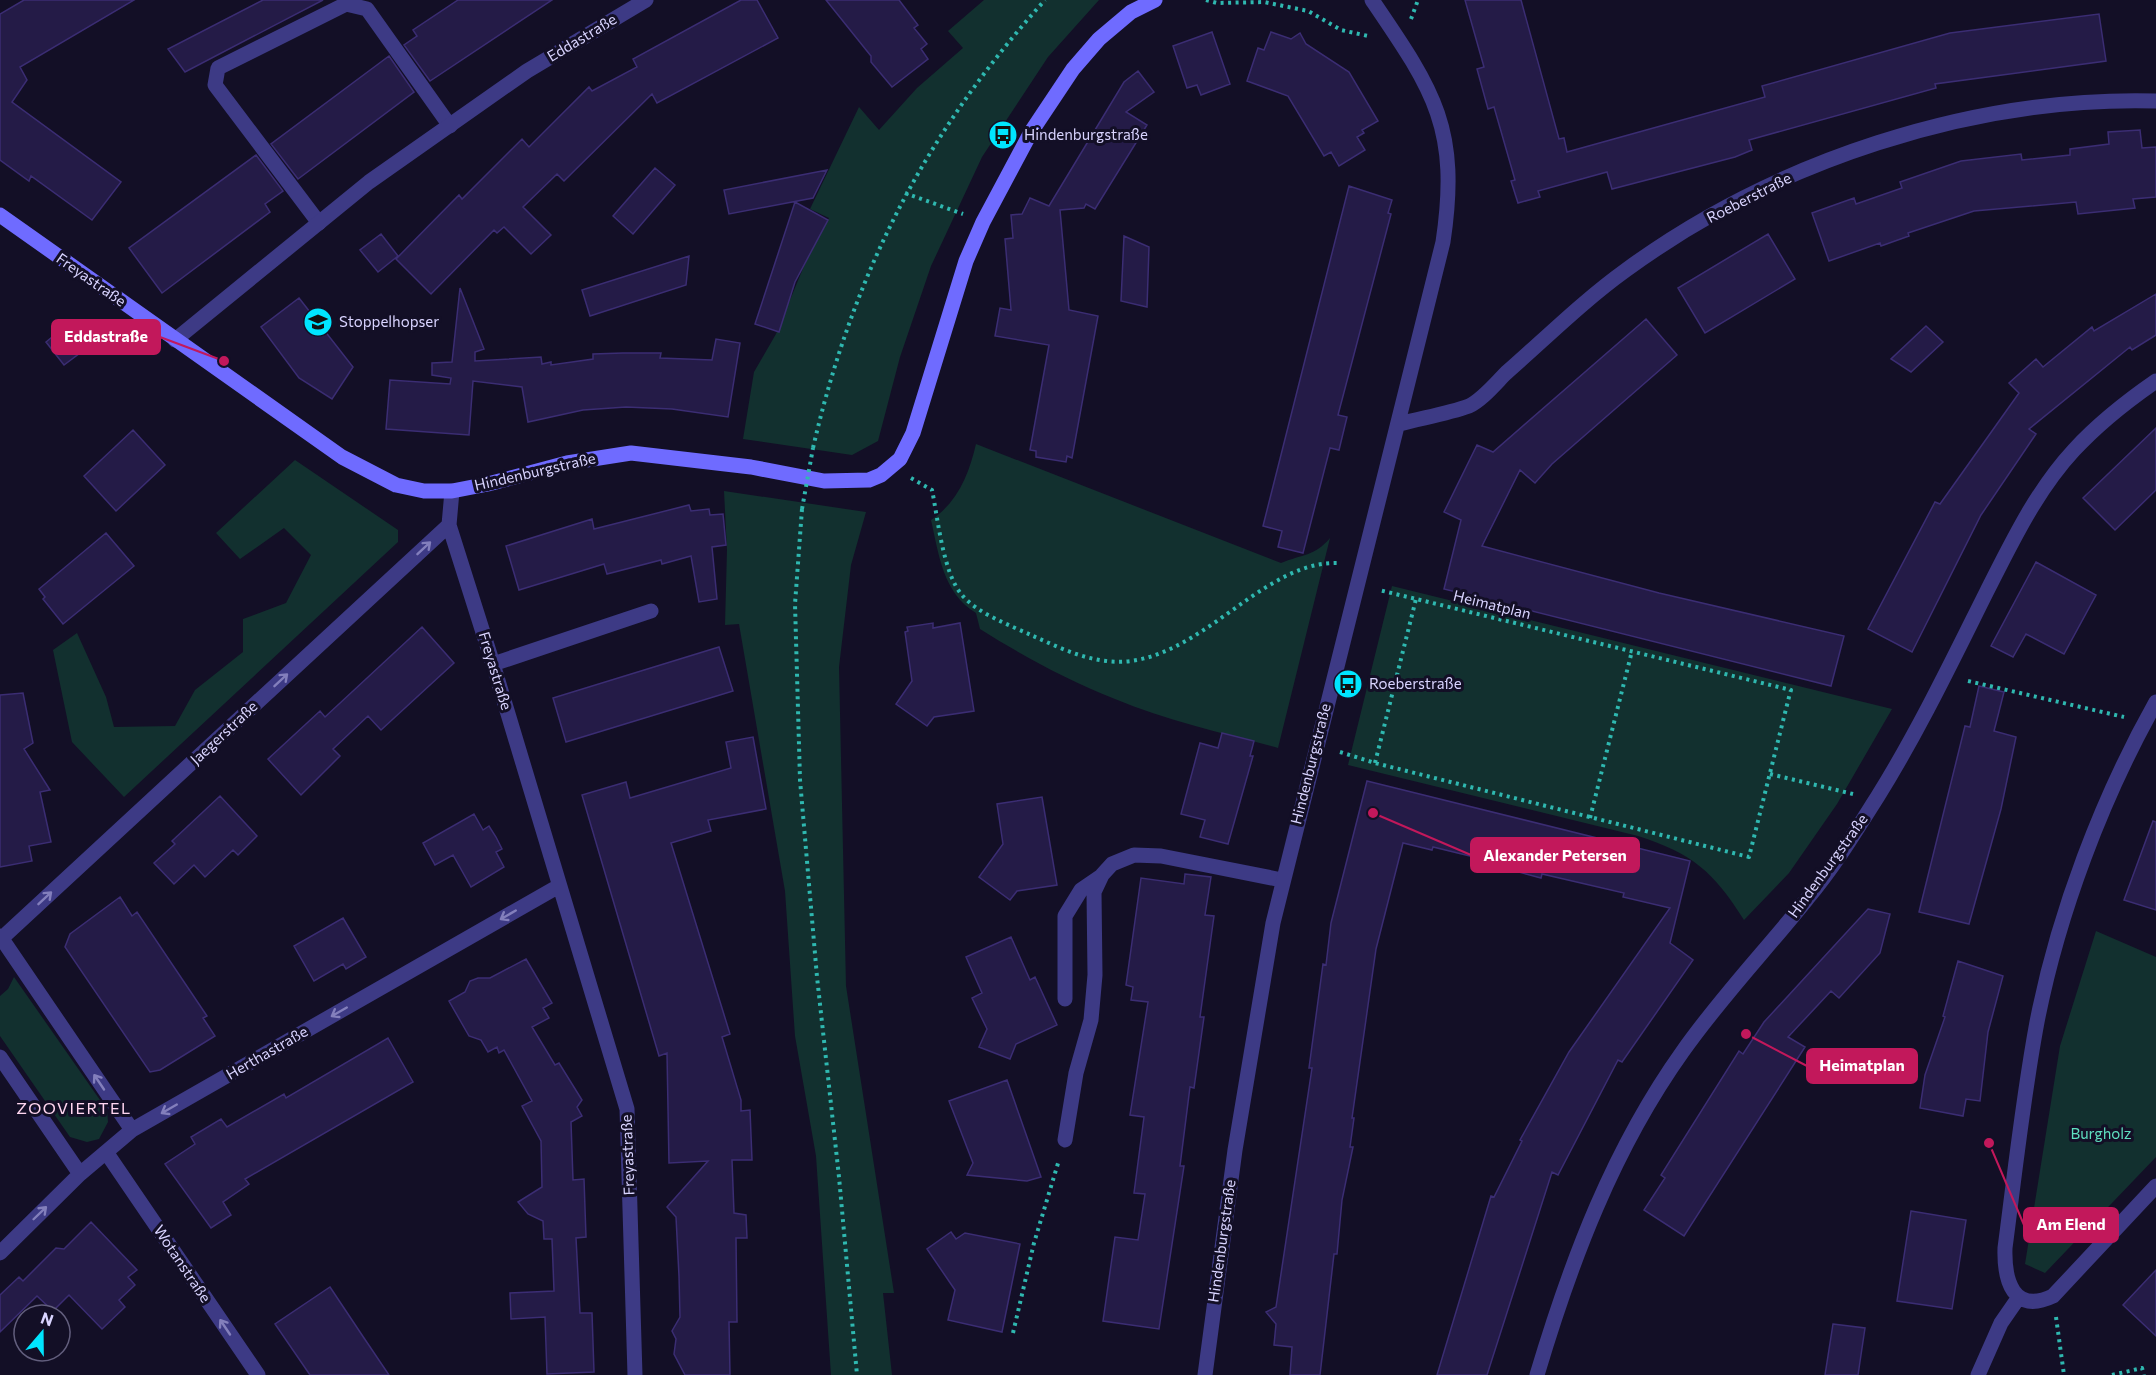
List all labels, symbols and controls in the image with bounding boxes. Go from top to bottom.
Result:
street label: Eddastraße [544,9,619,65]
bus stop icon: Hindenburgstraße [987,119,1019,151]
place label: Hindenburgstraße [1024,125,1148,143]
street label: Roeberstraße [1703,168,1794,226]
street label: Freyastraße [53,249,130,310]
school or university icon: Stoppelhopser [302,306,334,338]
place label: Stoppelhopser [339,312,439,330]
callout: Eddastraße [52,320,160,354]
text: Eddastraße [64,326,148,345]
street label: Hindenburgstraße [472,448,597,494]
one-way arrow [417,541,432,555]
street label: Heimatplan [1452,586,1533,622]
street label: Freyastraße [476,629,516,712]
bus stop icon: Roeberstraße [1332,668,1364,700]
one-way arrow [273,673,288,687]
place label: Roeberstraße [1369,674,1462,692]
street label: Jaegerstraße [186,697,261,768]
street label: Hindenburgstraße [1286,701,1334,826]
street label: Hindenburgstraße [1784,810,1871,921]
callout: Alexander Petersen [1471,838,1639,872]
text: Alexander Petersen [1483,845,1627,864]
one-way arrow [38,891,53,905]
one-way arrow [500,909,517,921]
one-way arrow [331,1006,348,1018]
street label: Herthastraße [222,1021,311,1083]
callout: Heimatplan [1807,1049,1917,1083]
text: Heimatplan [1819,1055,1905,1074]
one-way arrow [93,1074,105,1091]
district label: ZOOVIERTEL [16,1098,132,1117]
one-way arrow [161,1104,179,1115]
street label: Freyastraße [617,1114,637,1196]
park label: Burgholz [2070,1124,2132,1142]
street label: Hindenburgstraße [1203,1178,1239,1303]
one-way arrow [33,1206,48,1221]
callout: Am Elend [2024,1208,2118,1242]
text: Am Elend [2036,1214,2106,1233]
street label: Wotanstraße [150,1221,215,1306]
north arrow [12,1303,72,1363]
text: N [38,1307,56,1329]
one-way arrow [219,1319,231,1335]

